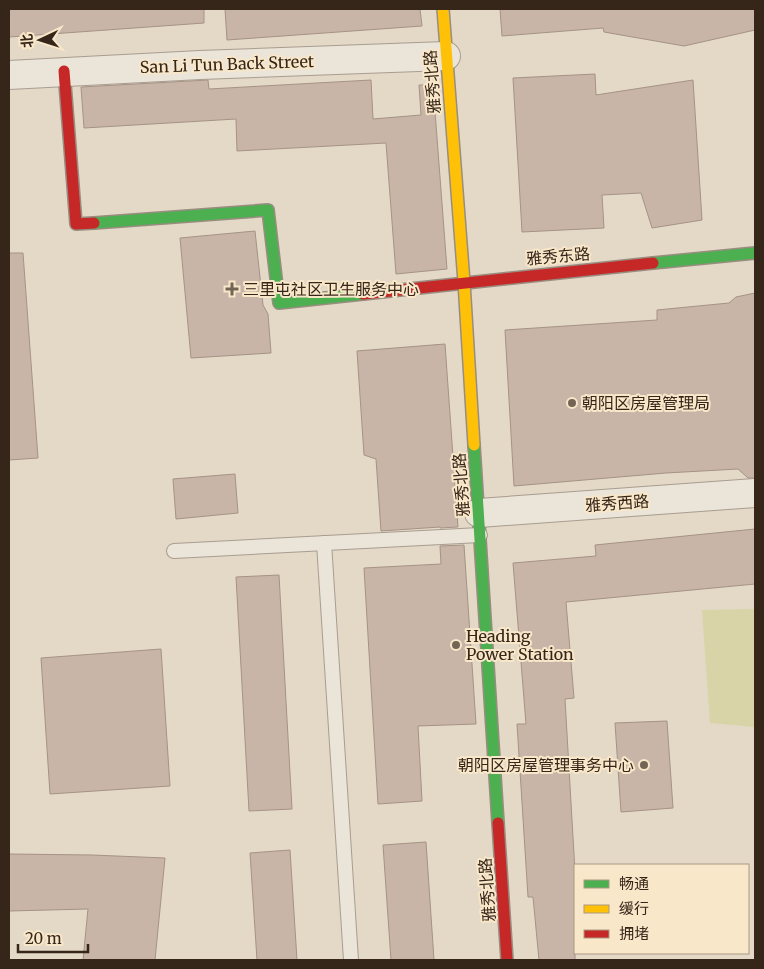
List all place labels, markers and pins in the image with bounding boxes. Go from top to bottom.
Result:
place label: 三里屯社区卫生服务中心 [243,279,419,299]
marker: 三里屯社区卫生服务中心 [225,282,239,296]
place label: 朝阳区房屋管理局 [582,393,710,413]
marker: 朝阳区房屋管理局 [566,397,578,409]
place label: Heading Power Station [466,626,574,664]
marker: Heading Power Station [450,639,462,651]
place label: 朝阳区房屋管理事务中心 [458,755,634,775]
marker: 朝阳区房屋管理事务中心 [638,759,650,771]

